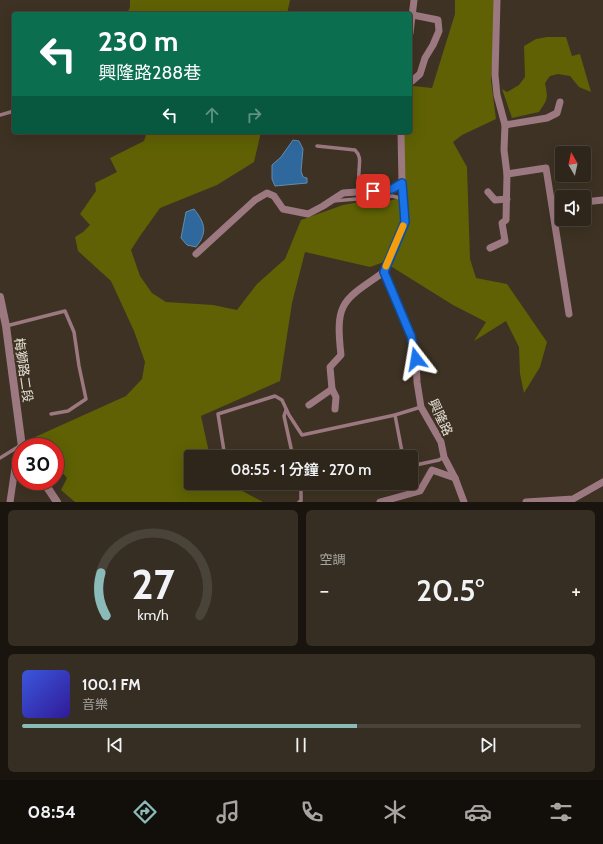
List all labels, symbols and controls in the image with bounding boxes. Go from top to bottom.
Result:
text: 230 m [98,24,178,58]
icon: left [32,28,84,80]
text: 興隆路288巷 [98,62,201,84]
icon: left [159,104,181,126]
icon: ahead [201,104,223,126]
icon: right [243,104,265,126]
north arrow [555,146,591,182]
map controls [555,146,591,226]
pin [356,174,390,208]
icon: arrive [362,180,384,202]
button: sound [555,190,591,226]
street label: 梅獅路二段 [12,337,36,403]
position arrow [395,338,437,380]
street label: 興隆路 [426,396,456,438]
speed limit sign: 30 [12,438,64,490]
text: 08:55 · 1 分鐘 · 270 m [231,461,371,479]
text: 空調 [320,551,346,567]
text: 27 [131,559,174,609]
text: 20.5° [416,572,484,609]
text: − [320,577,329,604]
text: + [571,577,581,604]
text: km/h [137,606,168,624]
text: 100.1 FM [82,676,141,694]
text: 音樂 [82,696,108,712]
icon: previous [104,734,126,756]
icon: pause [290,734,312,756]
icon: next [477,734,499,756]
icon: directions [131,798,159,826]
icon: music [214,798,242,826]
icon: phone [298,798,326,826]
icon: climate [381,798,409,826]
icon: car [464,798,492,826]
icon: filters [547,798,575,826]
text: 08:54 [28,801,76,823]

